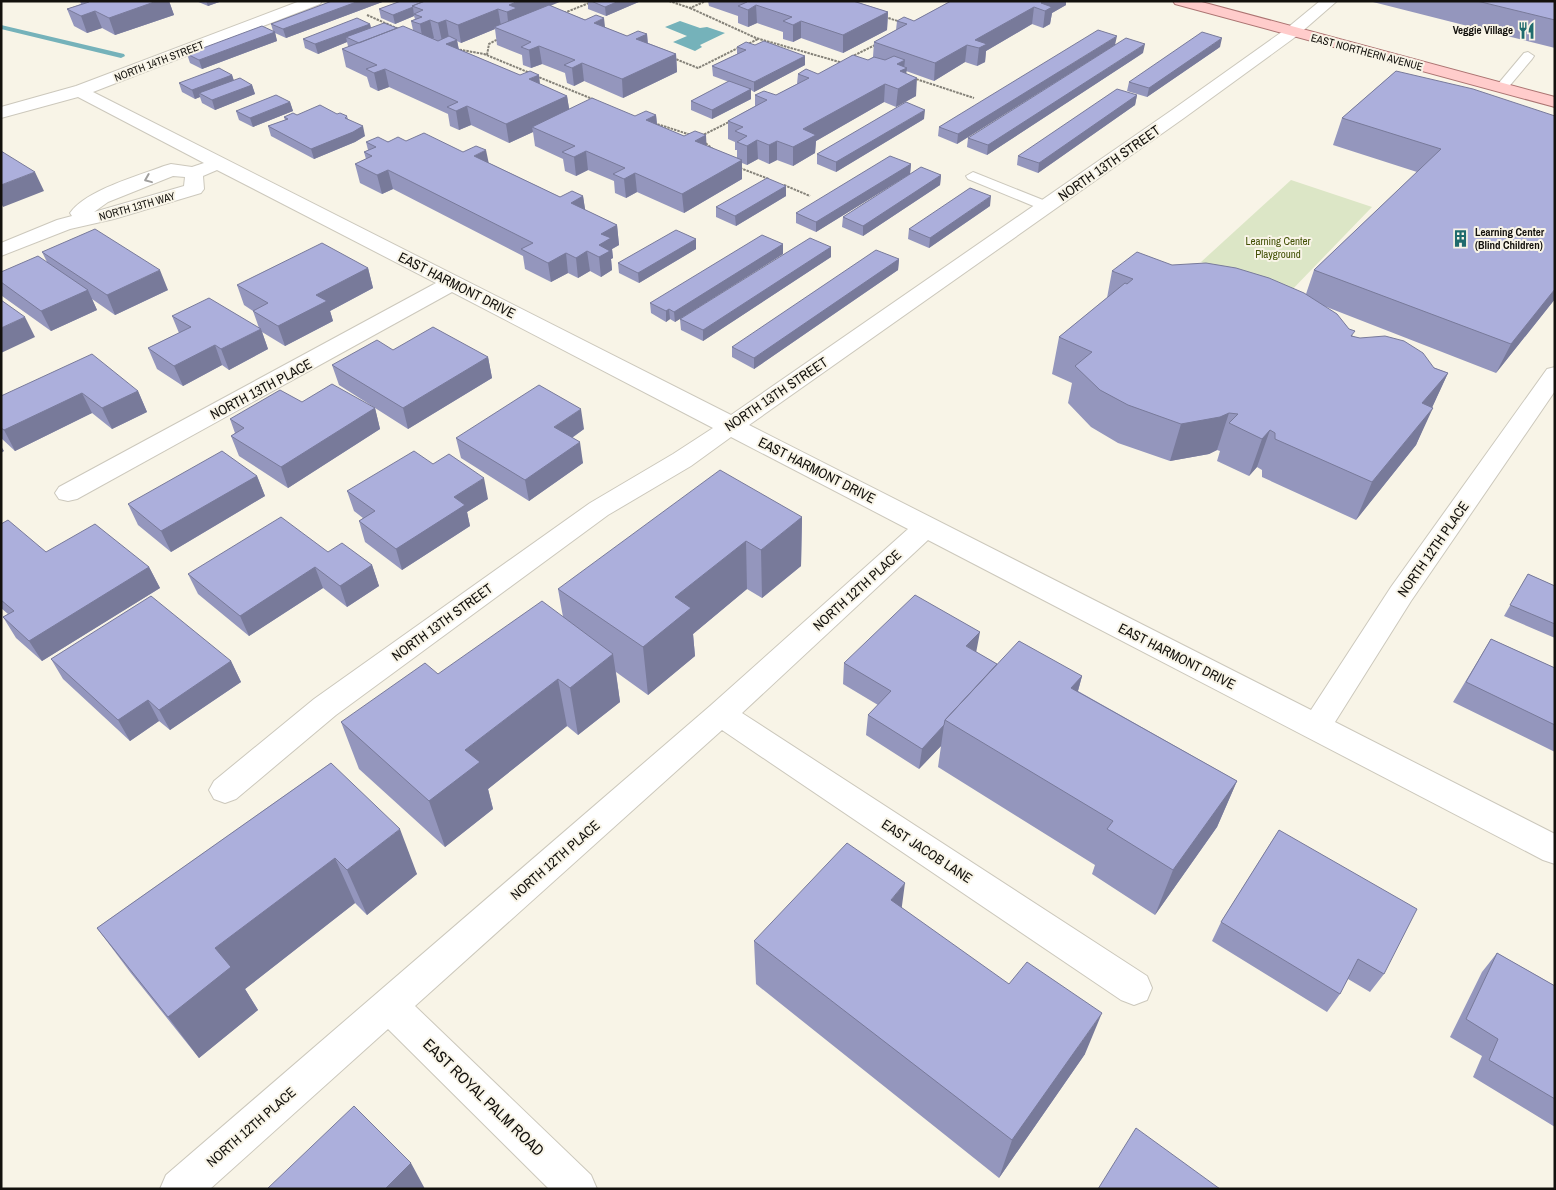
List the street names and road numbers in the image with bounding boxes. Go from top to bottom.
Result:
street label: EAST NORTHERN AVENUE [1309,30,1425,74]
street label: NORTH 14TH STREET [112,37,206,84]
street label: NORTH 13TH STREET [1055,121,1163,205]
street label: NORTH 13TH WAY [97,188,177,224]
street label: EAST HARMONT DRIVE [395,248,519,322]
street label: NORTH 13TH STREET [721,353,831,435]
street label: NORTH 13TH PLACE [207,355,315,423]
street label: EAST HARMONT DRIVE [755,433,879,507]
street label: NORTH 12TH PLACE [1393,498,1473,600]
street label: NORTH 12TH PLACE [809,546,905,634]
street label: NORTH 13TH STREET [388,579,496,665]
street label: EAST HARMONT DRIVE [1115,619,1239,693]
street label: EAST JACOB LANE [878,815,976,887]
street label: NORTH 12TH PLACE [507,816,603,904]
street label: EAST ROYAL PALM ROAD [419,1033,549,1161]
street label: NORTH 12TH PLACE [203,1083,299,1171]

